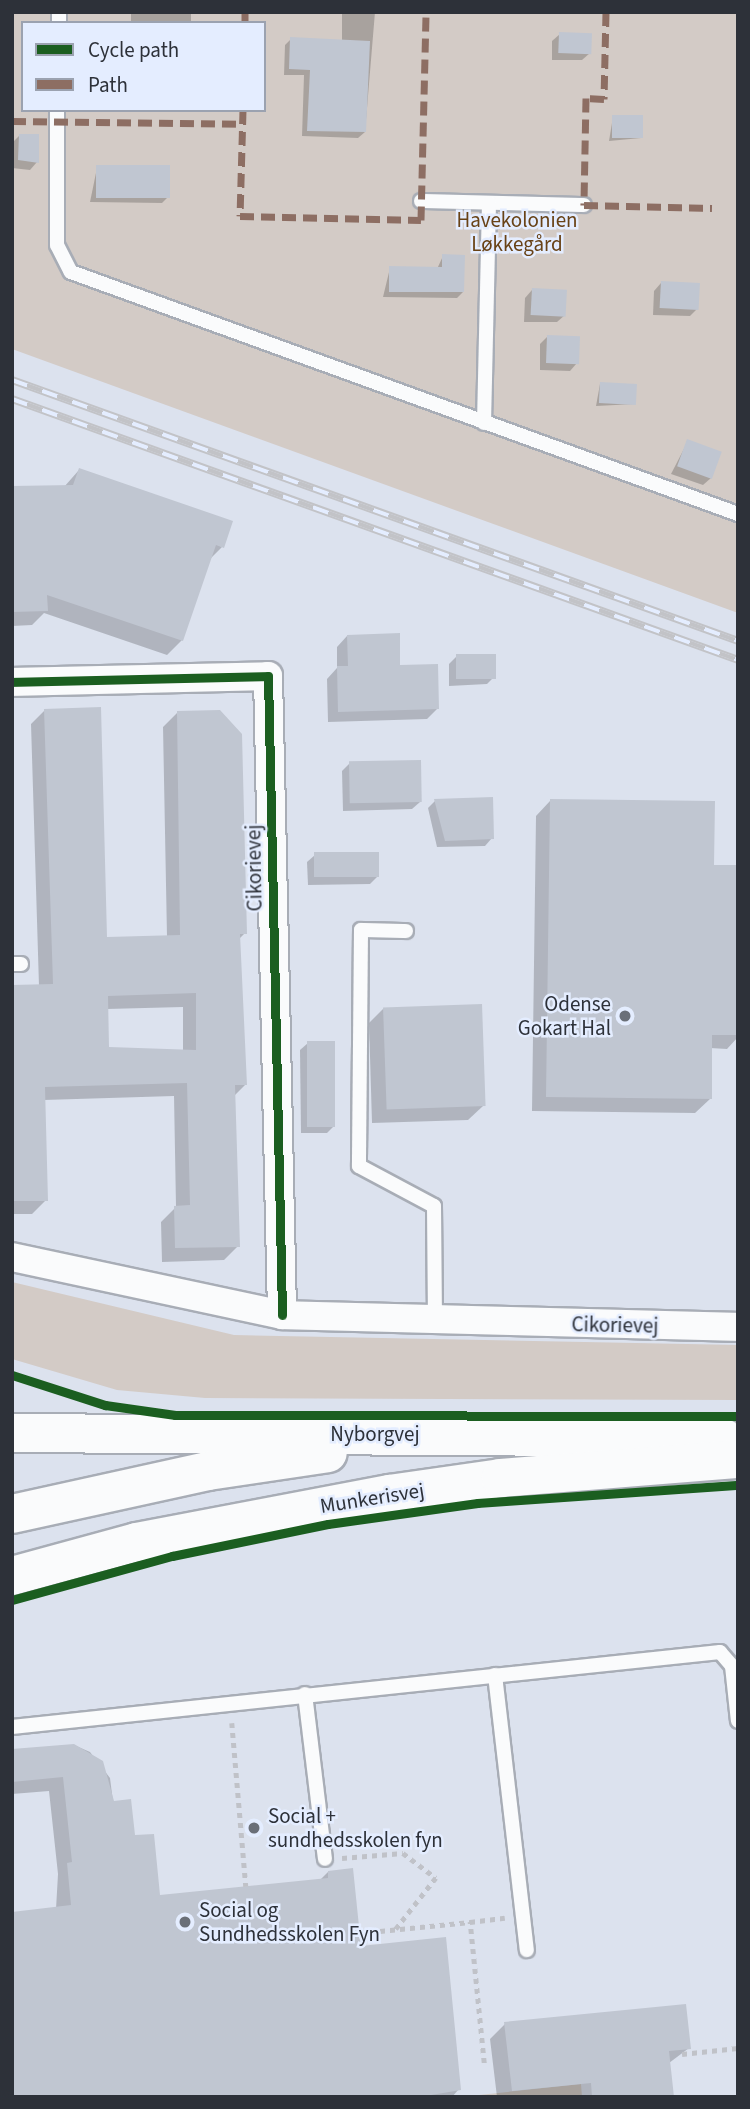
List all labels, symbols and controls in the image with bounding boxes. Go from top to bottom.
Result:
legend [21,21,266,112]
text: Cycle path [88,35,179,65]
text: Path [88,70,128,100]
park label: Havekolonien Løkkegård [456,207,578,257]
street label: Cikorievej [241,824,267,912]
place label: Odense Gokart Hal [518,991,611,1041]
marker: Odense Gokart Hal [617,1008,633,1024]
street label: Cikorievej [571,1312,659,1338]
street label: Nyborgvej [330,1421,420,1447]
street label: Munkerisvej [318,1477,426,1519]
place label: Social + sundhedsskolen fyn [268,1803,443,1853]
marker: Social + sundhedsskolen fyn [246,1820,262,1836]
place label: Social og Sundhedsskolen Fyn [199,1897,380,1947]
marker: Social og Sundhedsskolen Fyn [177,1914,193,1930]

